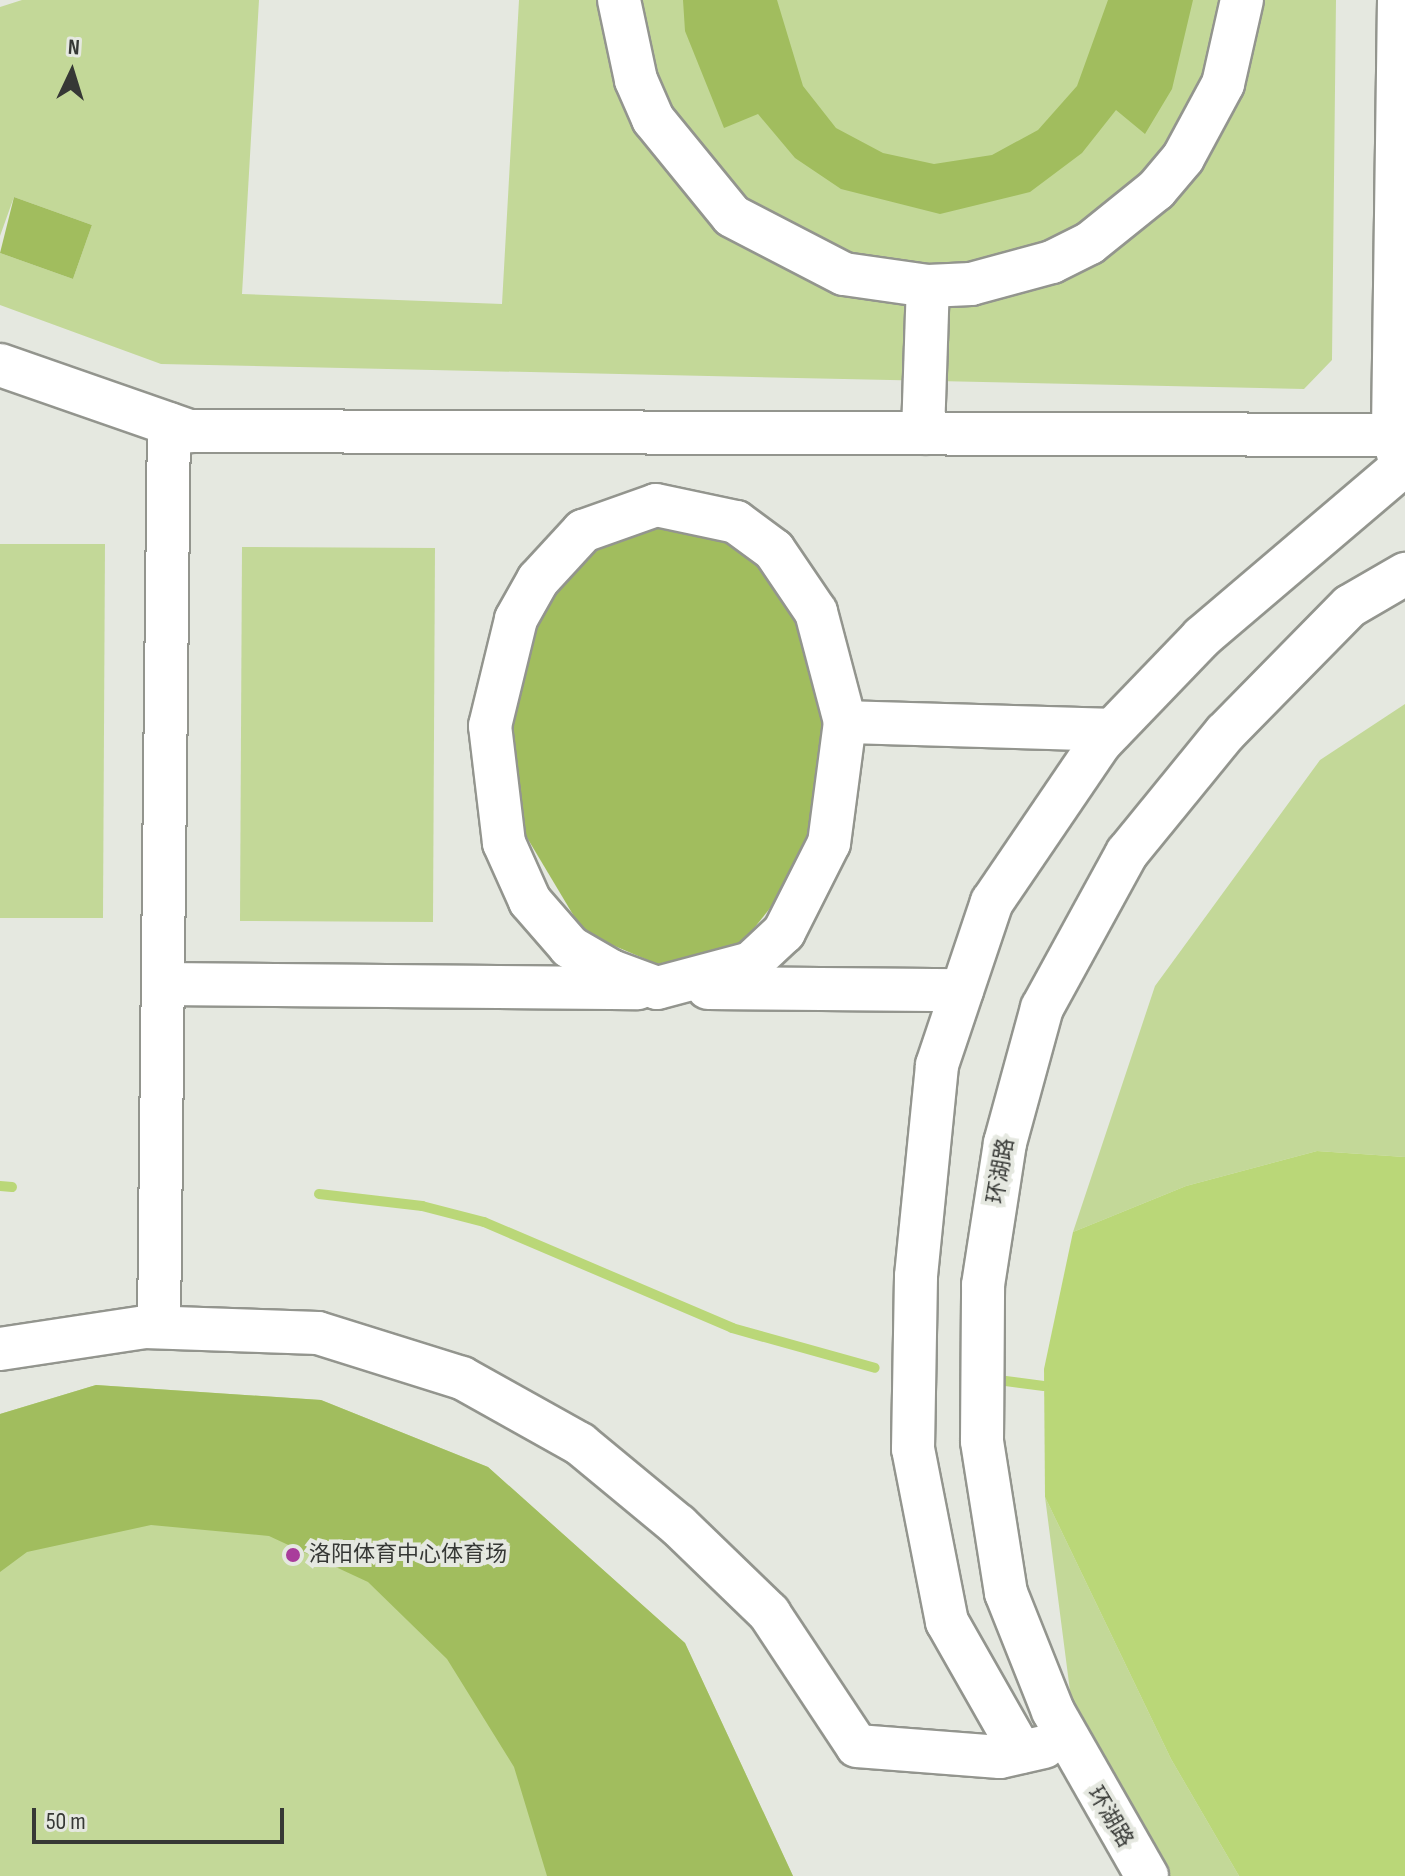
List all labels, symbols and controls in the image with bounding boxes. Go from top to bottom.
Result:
north arrow [32,32,112,112]
text: N [67,34,81,61]
street label: 环湖路 [982,1136,1020,1206]
place label: 洛阳体育中心体育场 [309,1542,507,1568]
marker: 洛阳体育中心体育场 [284,1546,302,1564]
street label: 环湖路 [1082,1782,1138,1852]
scale bar [36,1792,288,1842]
text: 50 m [46,1807,86,1836]

